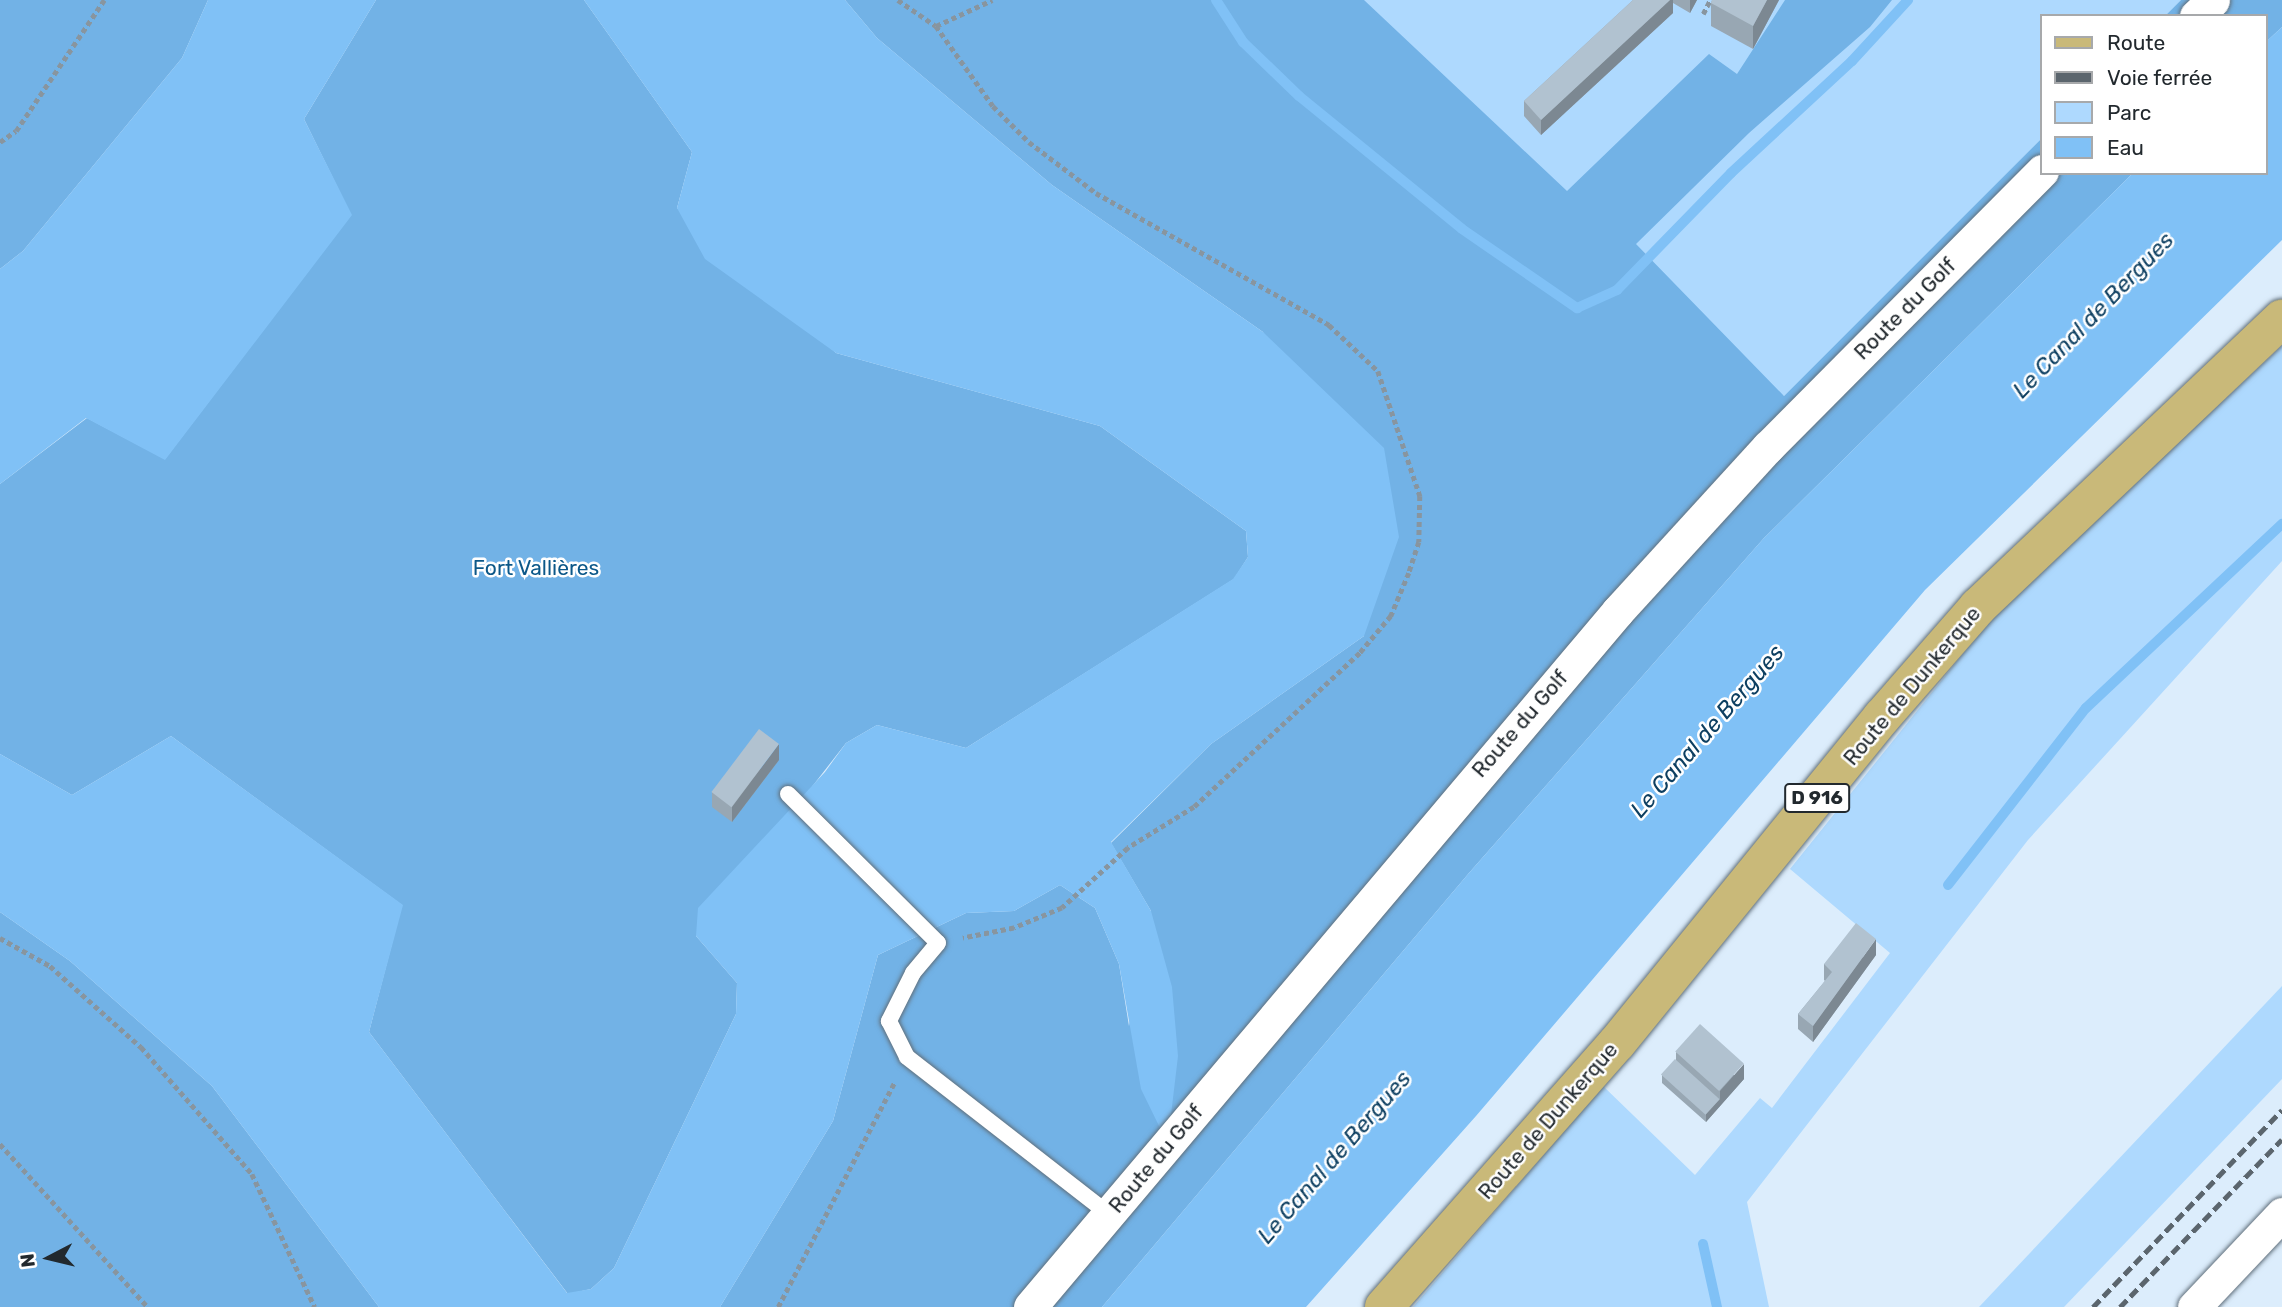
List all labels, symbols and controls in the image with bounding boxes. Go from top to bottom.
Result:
legend [2040,14,2268,175]
text: Route [2107,30,2165,55]
text: Voie ferrée [2107,65,2212,90]
text: Parc [2107,100,2151,125]
text: Eau [2107,135,2144,160]
water label: Le Canal de Bergues [2007,226,2179,404]
street label: Route du Golf [1849,253,1961,365]
park label: Fort Vallières [473,555,599,581]
street label: Route de Dunkerque [1838,602,1986,770]
water label: Le Canal de Bergues [1624,639,1790,823]
street label: Route du Golf [1467,665,1573,783]
road number: D 916 [1784,782,1850,814]
street label: Route de Dunkerque [1473,1037,1623,1205]
water label: Le Canal de Bergues [1251,1065,1417,1249]
street label: Route du Golf [1104,1100,1208,1218]
north arrow [14,1223,84,1293]
text: N [15,1252,40,1269]

